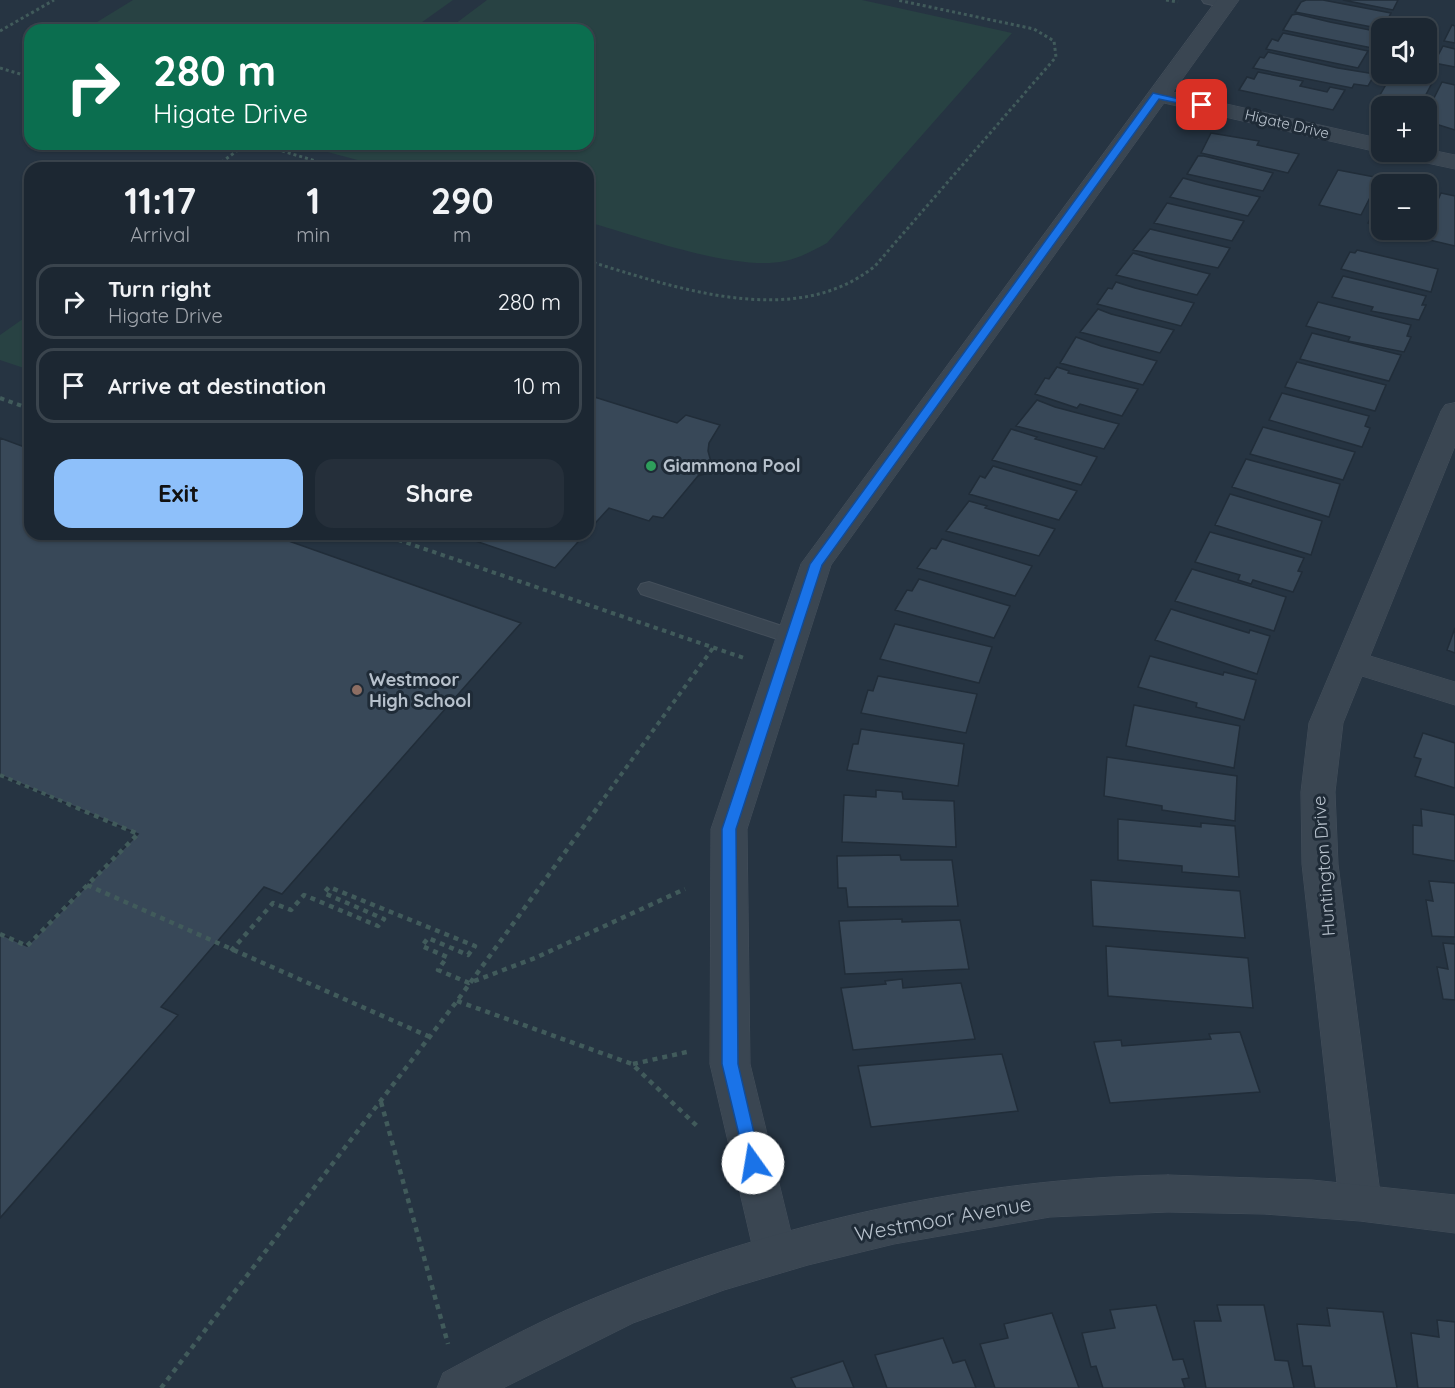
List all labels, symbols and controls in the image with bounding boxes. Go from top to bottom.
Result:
map controls [1371,18,1437,240]
button: sound [1371,18,1437,84]
text: 280 m [153,44,276,97]
icon: right [54,48,132,126]
pin [1176,79,1227,130]
icon: arrive [1185,88,1218,121]
text: Higate Drive [153,96,308,130]
button: + [1371,96,1437,162]
street label: Higate Drive [1243,105,1331,142]
button: − [1371,174,1437,240]
text: 11:17 [124,178,196,223]
text: 1 [306,178,320,223]
text: 290 [431,178,494,223]
text: Arrival [130,222,190,247]
text: min [296,222,330,247]
text: m [453,222,471,247]
text: Turn right [108,275,212,303]
icon: right [57,285,90,318]
text: 280 m [498,288,561,316]
text: Higate Drive [108,303,223,328]
icon: arrive [57,369,90,402]
text: Arrive at destination [108,372,326,400]
text: 10 m [514,372,561,400]
place label: Giammona Pool [663,454,801,477]
button: Exit [54,459,303,528]
button: Share [315,459,564,528]
marker: Giammona Pool [644,459,658,473]
place label: Westmoor High School [369,668,471,712]
marker: Westmoor High School [350,683,364,697]
street label: Huntington Drive [1307,795,1340,937]
position arrow [721,1131,785,1195]
street label: Westmoor Avenue [852,1190,1033,1246]

